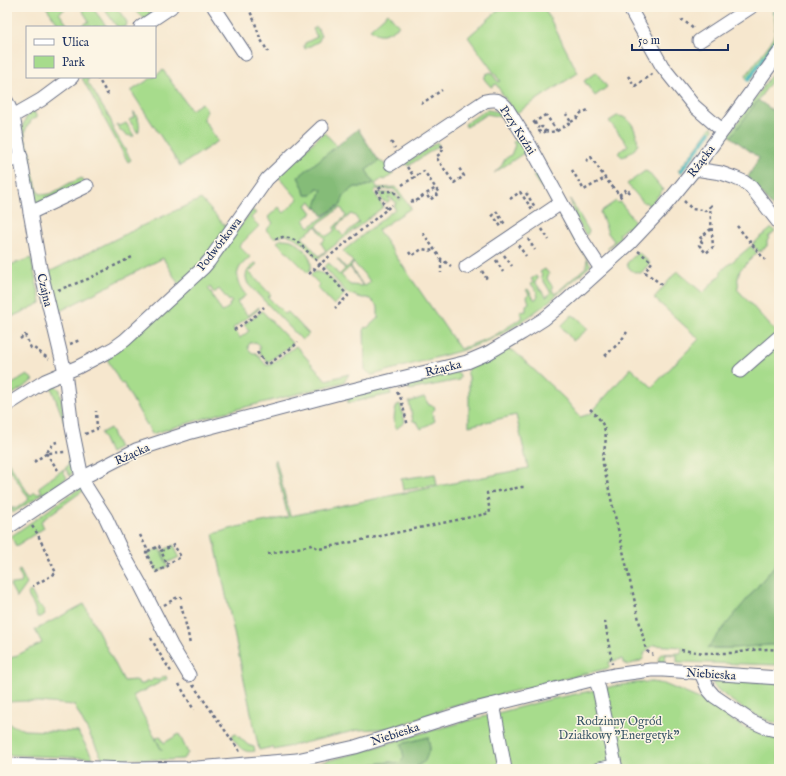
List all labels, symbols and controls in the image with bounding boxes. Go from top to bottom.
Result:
legend [26,26,156,78]
scale bar [632,26,728,52]
text: 50 m [638,33,660,48]
text: Ulica [62,35,90,50]
text: Park [62,55,85,70]
street label: Przy Kuźni [496,103,539,158]
street label: Rżącka [684,142,719,180]
street label: Podwórkowa [194,214,245,274]
street label: Czajna [33,272,56,309]
street label: Rżącka [424,357,463,380]
street label: Rżącka [112,440,153,469]
street label: Niebieska [686,665,737,684]
park label: Rodzinny Ogród Działkowy "Energetyk" [559,714,679,743]
street label: Niebieska [369,719,422,749]

